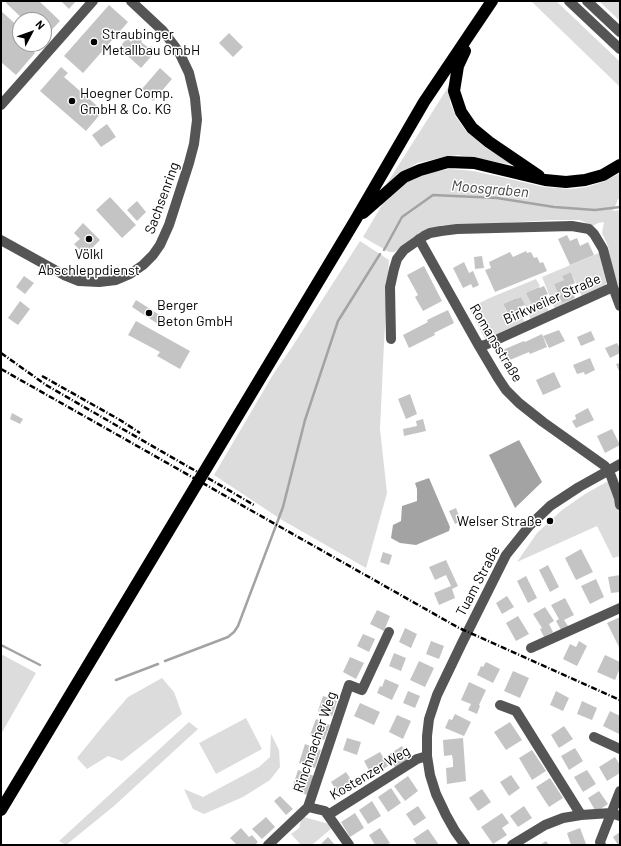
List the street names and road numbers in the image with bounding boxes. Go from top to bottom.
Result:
street label: Sachsenring [141,160,183,236]
street label: Birkweiler Straße [501,270,603,328]
street label: Romansstraße [466,301,526,385]
street label: Tuam Straße [452,543,504,619]
street label: Rinchnacher Weg [290,689,340,795]
street label: Kostenzer Weg [327,742,413,804]

